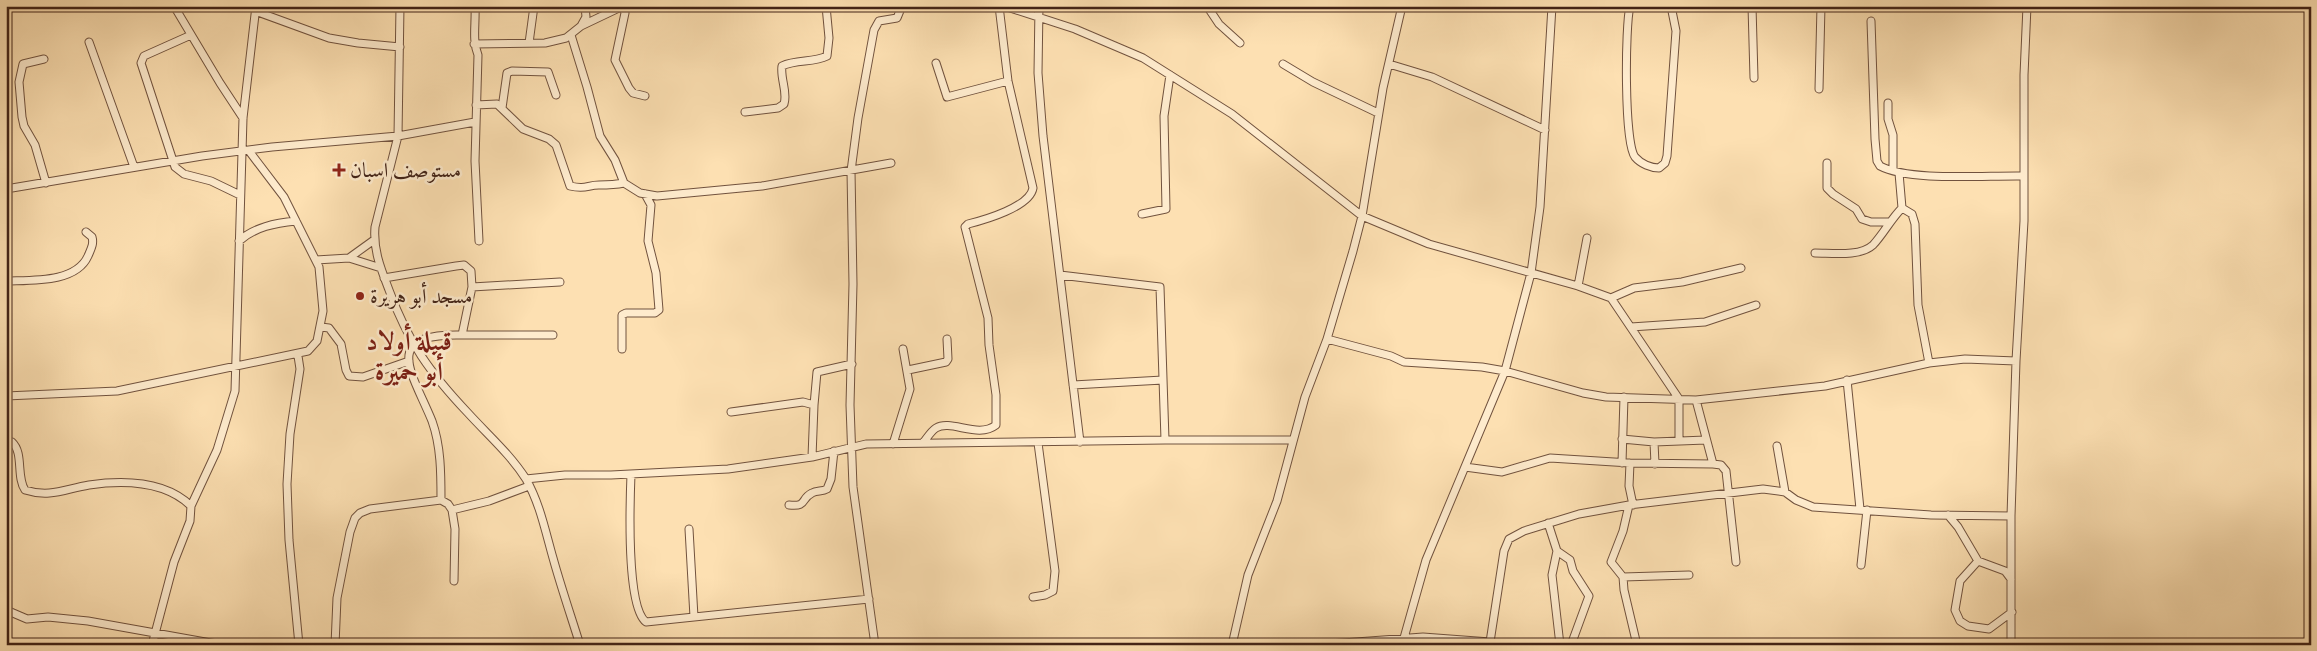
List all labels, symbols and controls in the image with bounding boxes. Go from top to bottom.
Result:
place label: مستوصف اسبان [350,157,461,184]
marker: مستوصف اسبان [332,163,346,177]
place label: مسجد أبو هريرة [370,281,472,310]
marker: مسجد أبو هريرة [354,290,366,302]
district label: قبيلة أولاد أبو حميرة [366,323,452,388]

